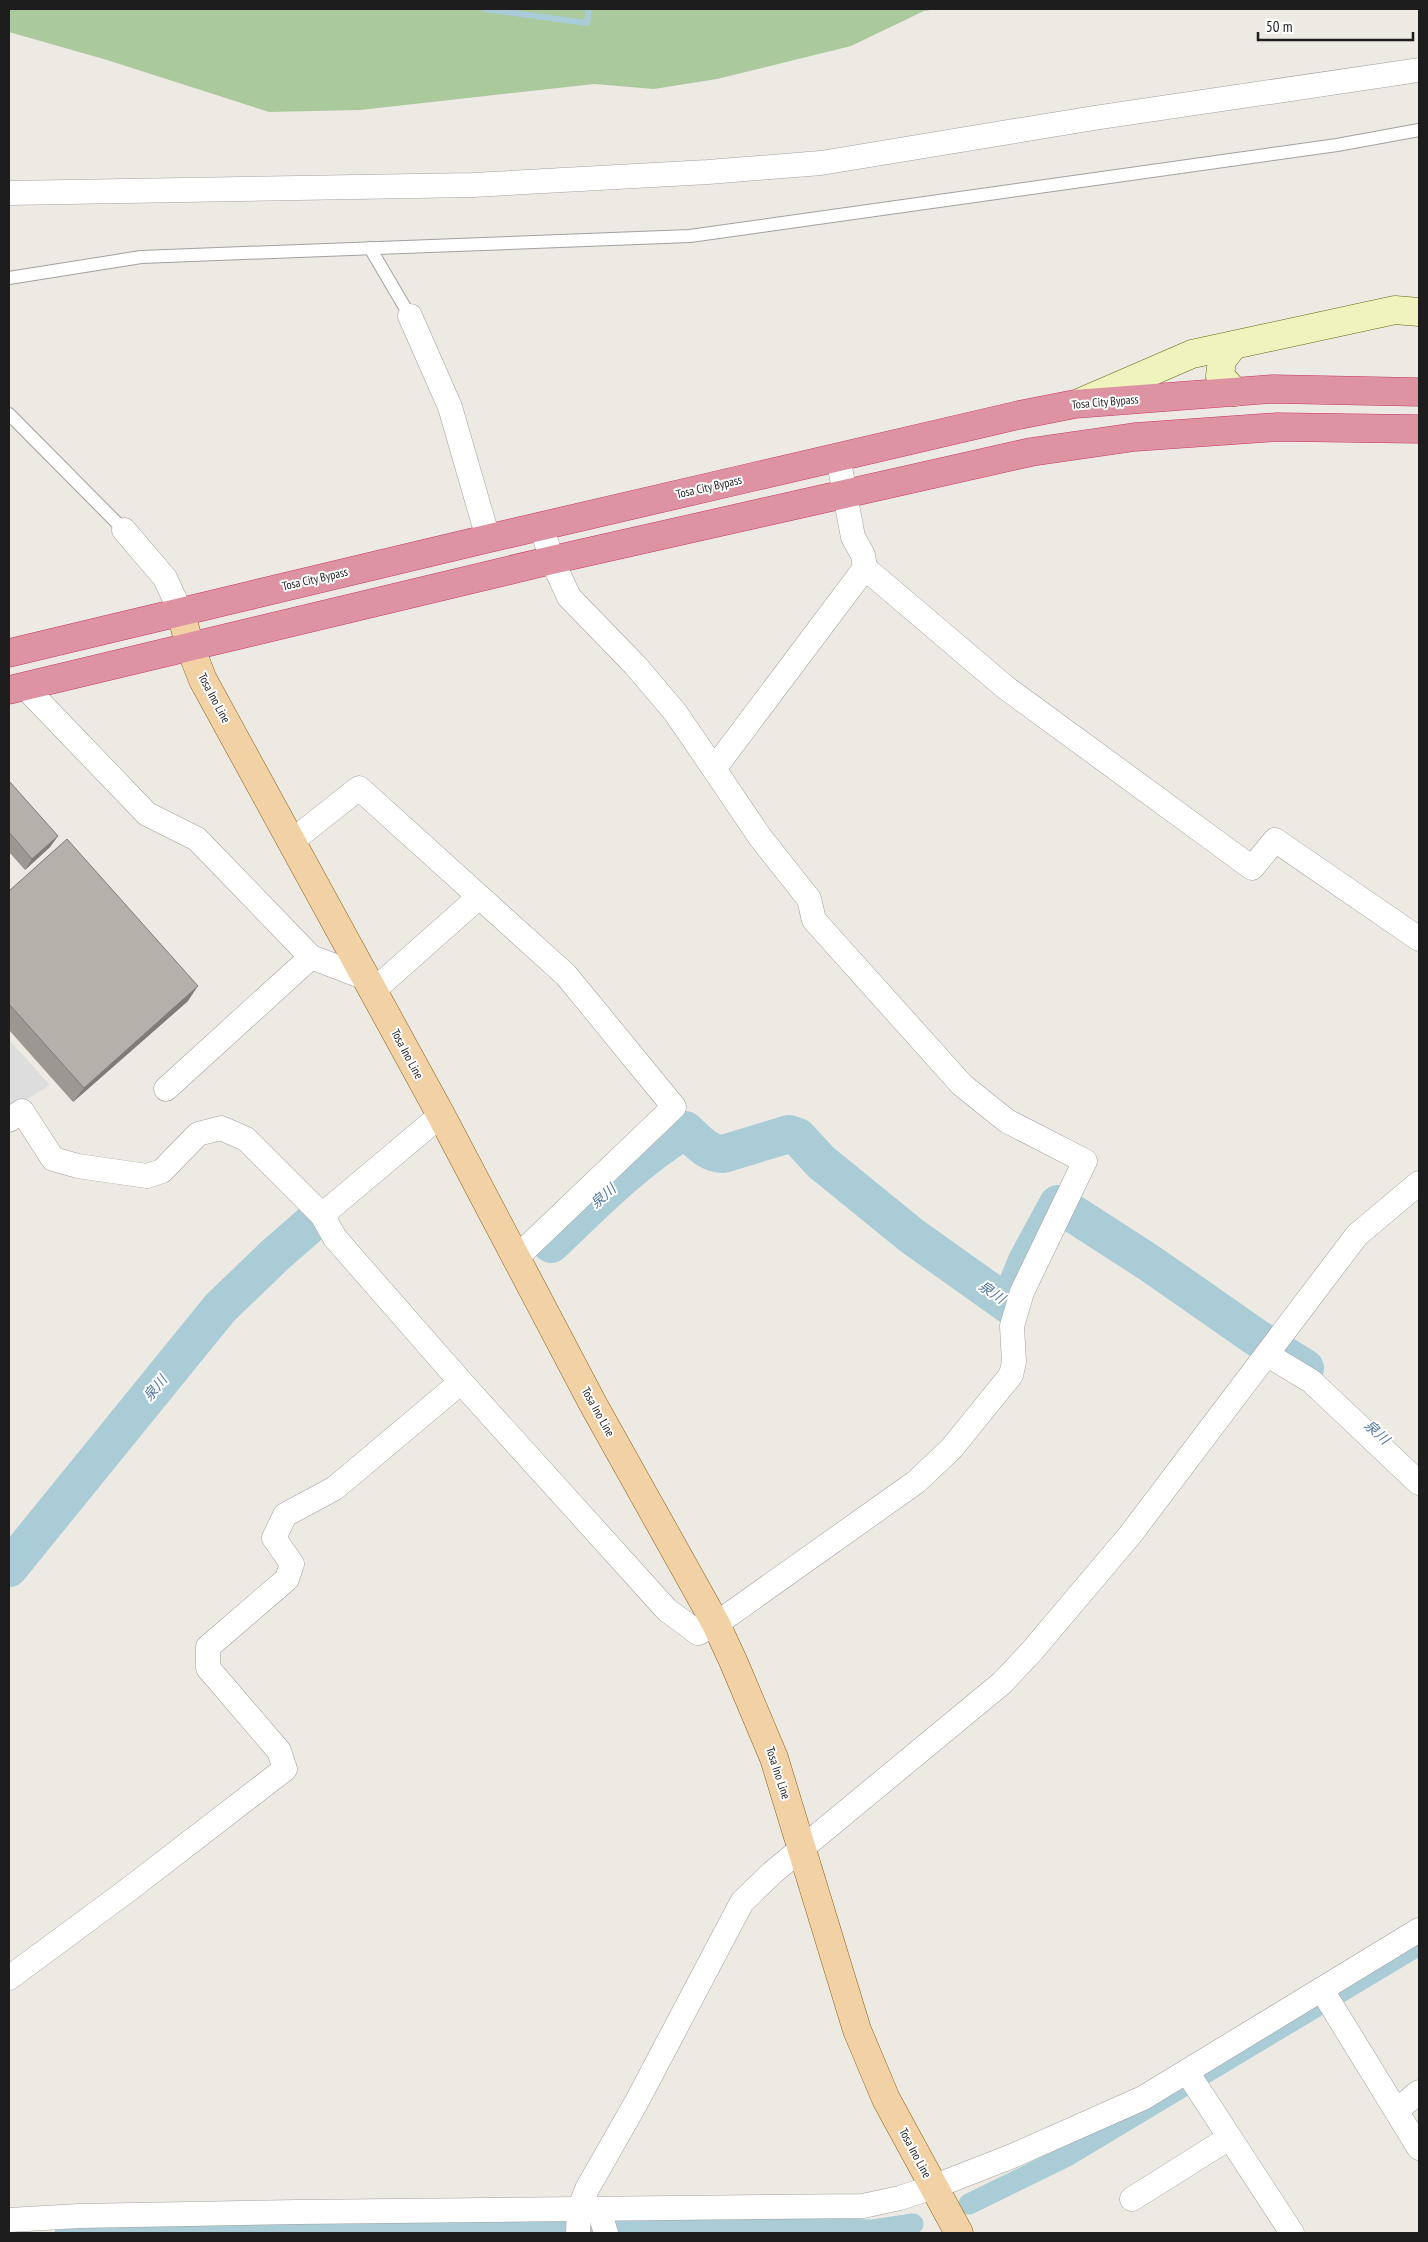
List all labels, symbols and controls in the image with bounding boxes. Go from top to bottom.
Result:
scale bar [1258,10,1413,42]
text: 50 m [1266,17,1292,36]
street label: Tosa City Bypass [1071,391,1139,412]
street label: Tosa City Bypass [675,472,743,501]
street label: Tosa City Bypass [281,564,349,593]
street label: Tosa Ino Line [195,670,234,725]
street label: Tosa Ino Line [388,1026,427,1081]
water label: 泉川 [587,1179,621,1212]
water label: 泉川 [975,1277,1010,1308]
water label: 泉川 [139,1370,172,1405]
street label: Tosa Ino Line [579,1384,618,1439]
water label: 泉川 [1361,1416,1395,1449]
street label: Tosa Ino Line [763,1745,794,1801]
street label: Tosa Ino Line [896,2125,935,2180]

